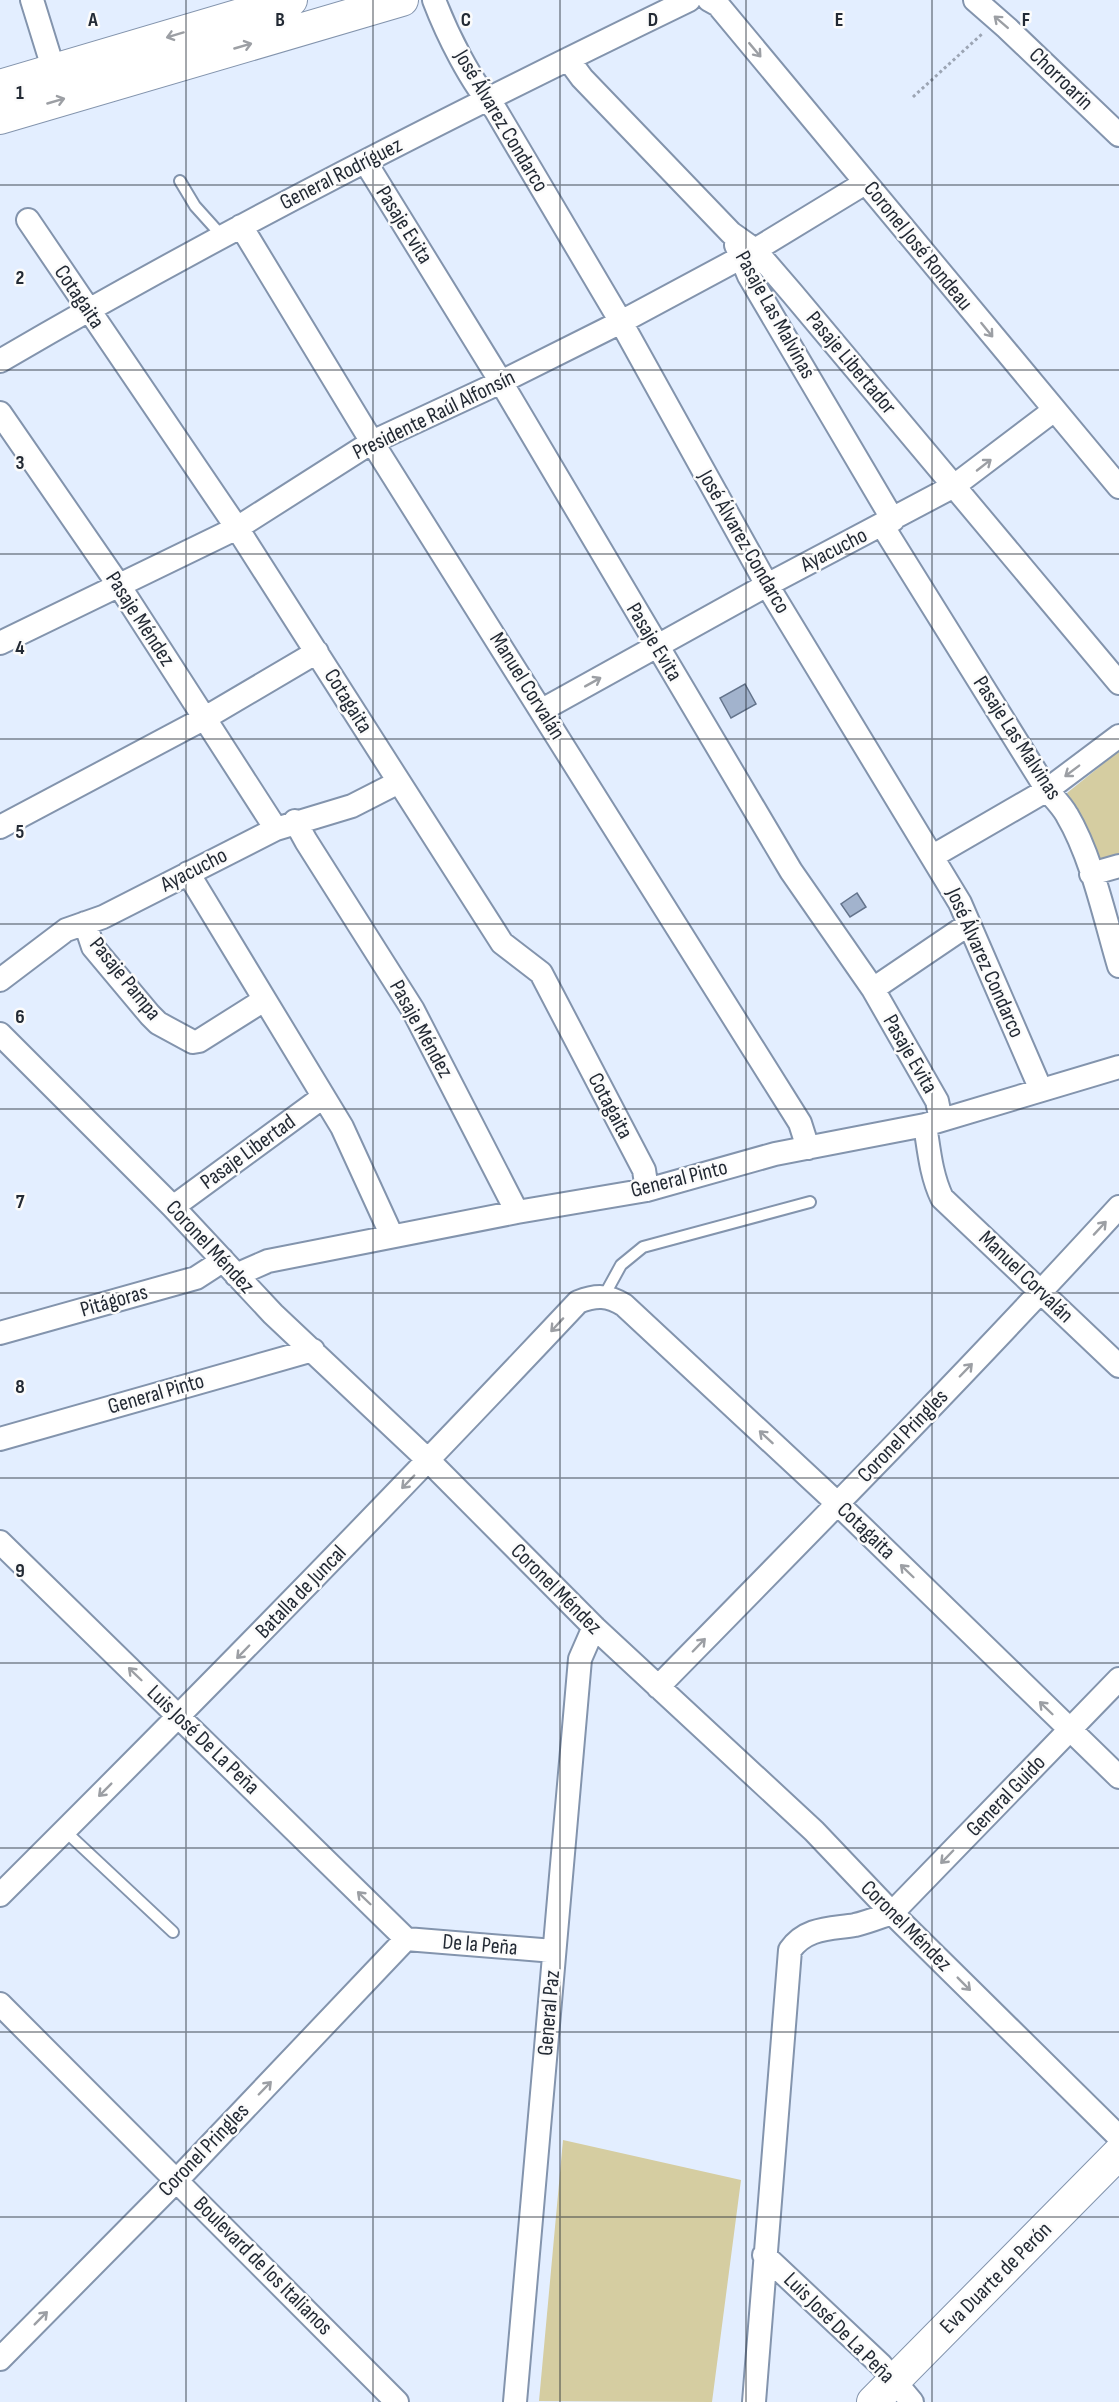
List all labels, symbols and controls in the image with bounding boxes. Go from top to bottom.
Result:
text: A [87,8,98,32]
text: B [275,8,285,32]
text: C [461,8,471,32]
text: D [648,8,658,32]
text: E [835,8,843,32]
text: F [1022,8,1030,32]
one-way arrow [994,15,1009,29]
one-way arrow [166,30,185,41]
one-way arrow [233,40,252,52]
one-way arrow [749,42,762,58]
street label: Chorroarin [1023,42,1099,116]
street label: José Álvarez Condarco [447,44,554,197]
text: 1 [16,81,24,105]
one-way arrow [46,95,65,106]
street label: General Rodríguez [275,132,407,216]
street label: Coronel José Rondeau [858,176,978,316]
street label: Pasaje Evita [370,181,438,269]
street label: Pasaje Las Malvinas [729,246,821,384]
street label: Cotagaita [48,260,110,334]
text: 2 [16,266,24,290]
street label: Pasaje Libertador [800,306,902,420]
one-way arrow [980,322,993,338]
street label: Presidente Raúl Alfonsín [348,364,520,466]
text: 3 [16,451,25,475]
one-way arrow [975,458,991,471]
street label: José Álvarez Condarco [692,465,796,618]
street label: Ayacucho [795,522,872,579]
street label: Pasaje Méndez [99,567,181,671]
street label: Pasaje Evita [620,598,688,686]
street label: Manuel Corvalán [483,627,571,745]
text: 4 [15,636,25,660]
street label: Cotagaita [318,664,378,738]
street label: Pasaje Las Malvinas [967,671,1067,805]
one-way arrow [584,676,601,688]
one-way arrow [1064,764,1080,777]
text: 5 [16,820,25,844]
street label: Ayacucho [155,842,232,899]
street label: José Álvarez Condarco [940,883,1030,1042]
street label: Pasaje Pampa [83,932,167,1026]
street label: Pasaje Méndez [383,976,459,1083]
text: 6 [15,1005,25,1029]
street label: Pasaje Evita [877,1010,943,1098]
street label: Cotagaita [581,1068,639,1144]
street label: Pasaje Libertad [195,1108,301,1196]
street label: General Pinto [628,1154,730,1204]
text: 7 [16,1190,25,1214]
street label: Coronel Méndez [160,1195,260,1299]
one-way arrow [1093,1221,1107,1236]
street label: Manuel Corvalán [973,1225,1079,1329]
street label: Pitágoras [77,1279,151,1323]
one-way arrow [550,1318,564,1333]
one-way arrow [959,1363,973,1378]
street label: General Pinto [105,1367,207,1421]
text: 8 [15,1375,25,1399]
street label: Coronel Pringles [852,1384,954,1488]
one-way arrow [759,1430,774,1444]
one-way arrow [401,1475,416,1490]
street label: Cotagaita [831,1497,901,1565]
street label: Coronel Méndez [505,1538,607,1640]
street label: Batalla de Juncal [250,1540,352,1644]
text: 9 [15,1559,25,1583]
one-way arrow [899,1564,914,1579]
one-way arrow [691,1638,706,1653]
one-way arrow [235,1644,250,1659]
one-way arrow [127,1666,142,1681]
street label: Luis José De La Peña [141,1680,265,1800]
one-way arrow [1039,1700,1054,1715]
street label: General Guido [961,1750,1051,1842]
one-way arrow [98,1783,113,1798]
one-way arrow [940,1849,954,1864]
street label: Coronel Méndez [855,1875,957,1977]
one-way arrow [357,1891,372,1905]
street label: De la Peña [441,1928,519,1962]
street label: General Paz [532,1969,566,2057]
one-way arrow [957,1976,971,1991]
one-way arrow [257,2080,272,2095]
street label: Coronel Pringles [153,2098,255,2202]
street label: Boulevard de los Italianos [188,2191,338,2341]
street label: Eva Duarte de Perón [934,2216,1058,2340]
street label: Luis José De La Peña [778,2267,900,2389]
one-way arrow [34,2310,48,2325]

